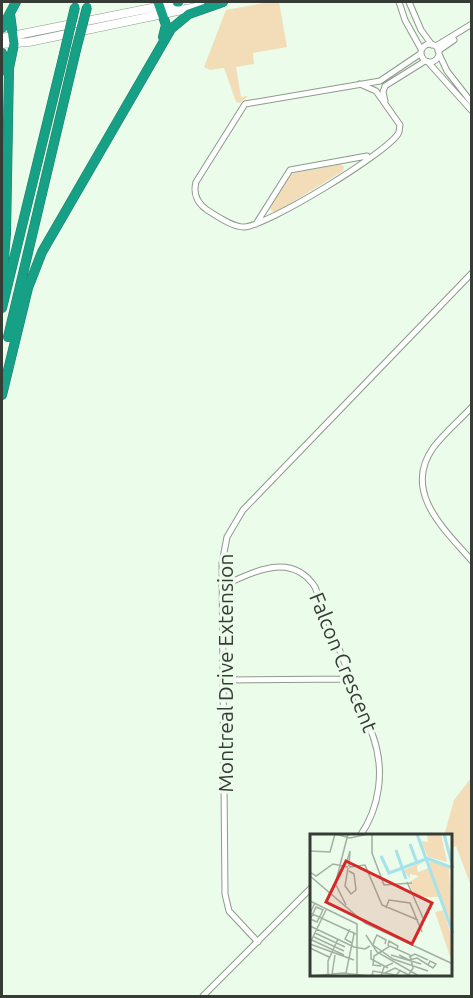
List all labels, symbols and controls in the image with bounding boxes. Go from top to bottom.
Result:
street label: Montreal Drive Extension [213,554,237,792]
street label: Falcon Crescent [305,589,383,735]
inset map [310,834,452,977]

